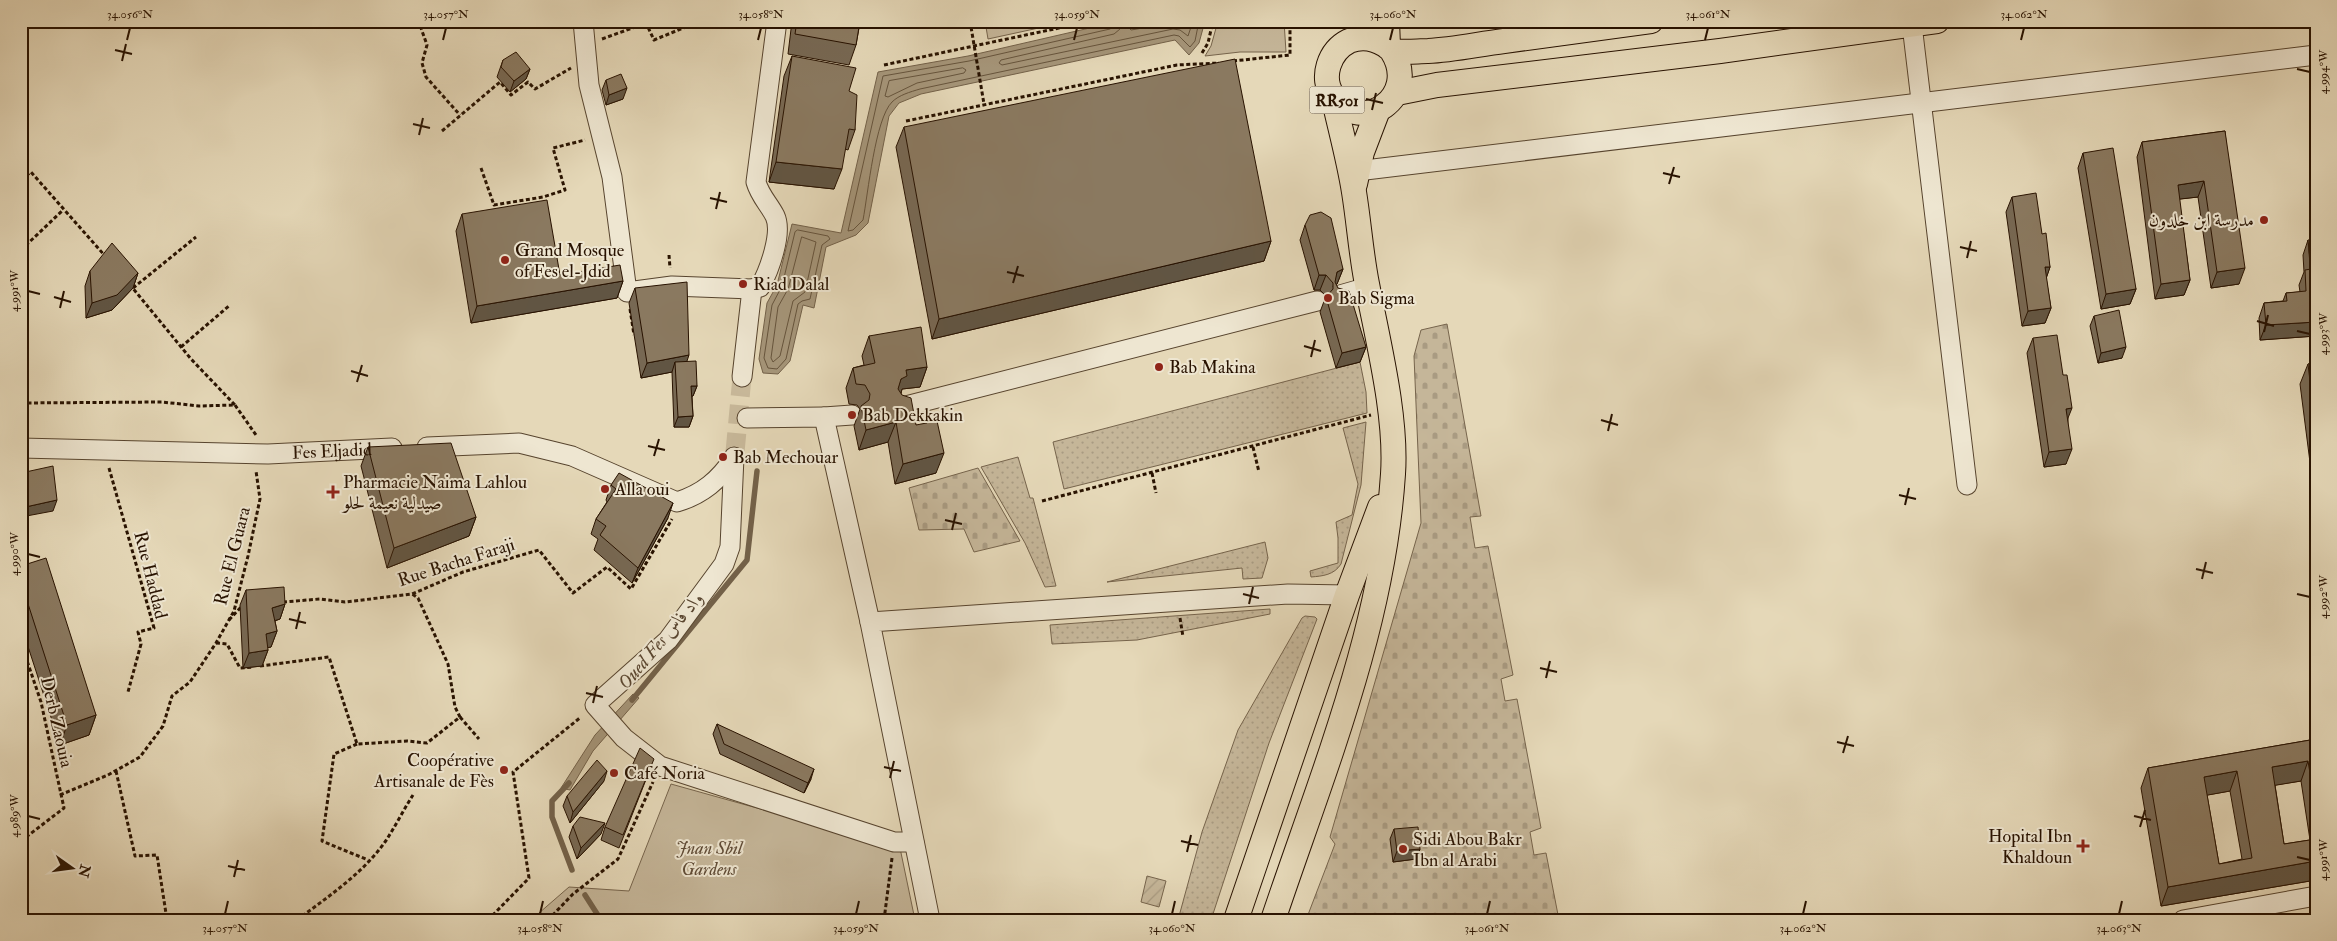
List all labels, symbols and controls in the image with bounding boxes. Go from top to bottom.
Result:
text: 34.056°N [107,7,153,22]
text: 34.057°N [423,7,469,22]
text: 34.058°N [738,7,784,22]
text: 34.059°N [1054,7,1100,22]
text: 34.060°N [1370,7,1417,22]
text: 34.061°N [1685,7,1731,22]
text: 34.062°N [2001,7,2048,22]
text: 4.994°W [2316,49,2331,94]
road number: RR501 [1310,86,1364,114]
place label: مدرسة ابن خلدون [2149,209,2254,232]
marker: مدرسة ابن خلدون [2258,214,2270,226]
place label: Grand Mosque of Fes el-Jdid [515,239,625,283]
marker: Grand Mosque of Fes el-Jdid [499,254,511,266]
text: 4.991°W [7,269,22,312]
place label: Riad Dalal [753,273,830,296]
marker: Riad Dalal [737,278,749,290]
place label: Bab Sigma [1338,287,1415,310]
marker: Bab Sigma [1322,292,1334,304]
text: 4.993°W [2316,312,2331,355]
place label: Bab Makina [1169,356,1256,379]
marker: Bab Makina [1153,361,1165,373]
place label: Bab Dekkakin [862,404,963,427]
marker: Bab Dekkakin [846,409,858,421]
street label: Fes Eljadid [291,438,373,465]
place label: Bab Mechouar [733,446,839,469]
marker: Bab Mechouar [717,451,729,463]
place label: Pharmacie Naima Lahlou صيدلية نعيمة لحلو [341,471,527,515]
place label: Alla oui [614,478,670,501]
marker: Alla oui [599,483,611,495]
marker: Pharmacie Naima Lahlou صيدلية نعيمة لحلو [327,486,339,498]
street label: Rue El Guara [209,504,256,608]
street label: Rue Haddad [129,529,173,621]
text: 4.990°W [7,531,22,576]
street label: Rue Bacha Faraji [395,533,518,592]
text: 4.992°W [2316,574,2331,619]
water label: Oued Fes واد فاس [613,587,709,695]
street label: Derb Zaouia [35,674,78,770]
place label: Coopérative Artisanale de Fès [373,749,494,793]
place label: Café Noria [624,762,705,785]
marker: Coopérative Artisanale de Fès [498,764,510,776]
marker: Café Noria [608,767,620,779]
text: 4.989°W [7,794,22,838]
place label: Hopital Ibn Khaldoun [1988,825,2072,869]
place label: Sidi Abou Bakr Ibn al Arabi [1413,828,1522,872]
park label: Jnan Sbil Gardens [676,837,744,881]
text: 4.991°W [2316,838,2331,881]
marker: Hopital Ibn Khaldoun [2076,839,2090,853]
marker: Sidi Abou Bakr Ibn al Arabi [1397,843,1409,855]
north arrow [48,844,98,894]
text: N [74,862,94,880]
text: 34.057°N [202,921,248,936]
text: 34.058°N [517,921,563,936]
text: 34.059°N [833,921,879,936]
text: 34.060°N [1149,921,1196,936]
text: 34.061°N [1464,921,1510,936]
text: 34.062°N [1780,921,1827,936]
text: 34.063°N [2096,921,2142,936]

